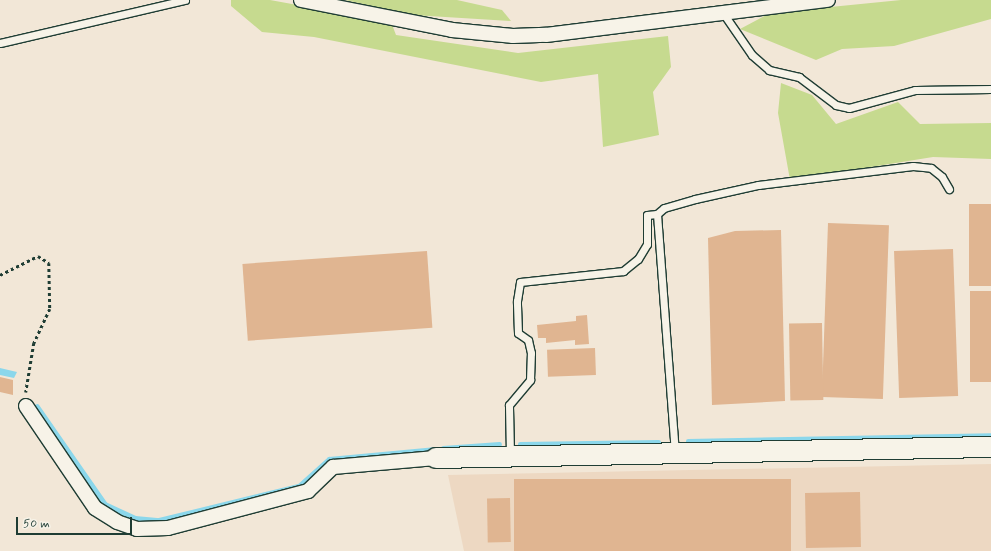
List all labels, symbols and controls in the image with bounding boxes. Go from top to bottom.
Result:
scale bar [18,509,134,535]
text: 50 m [23,516,50,532]

